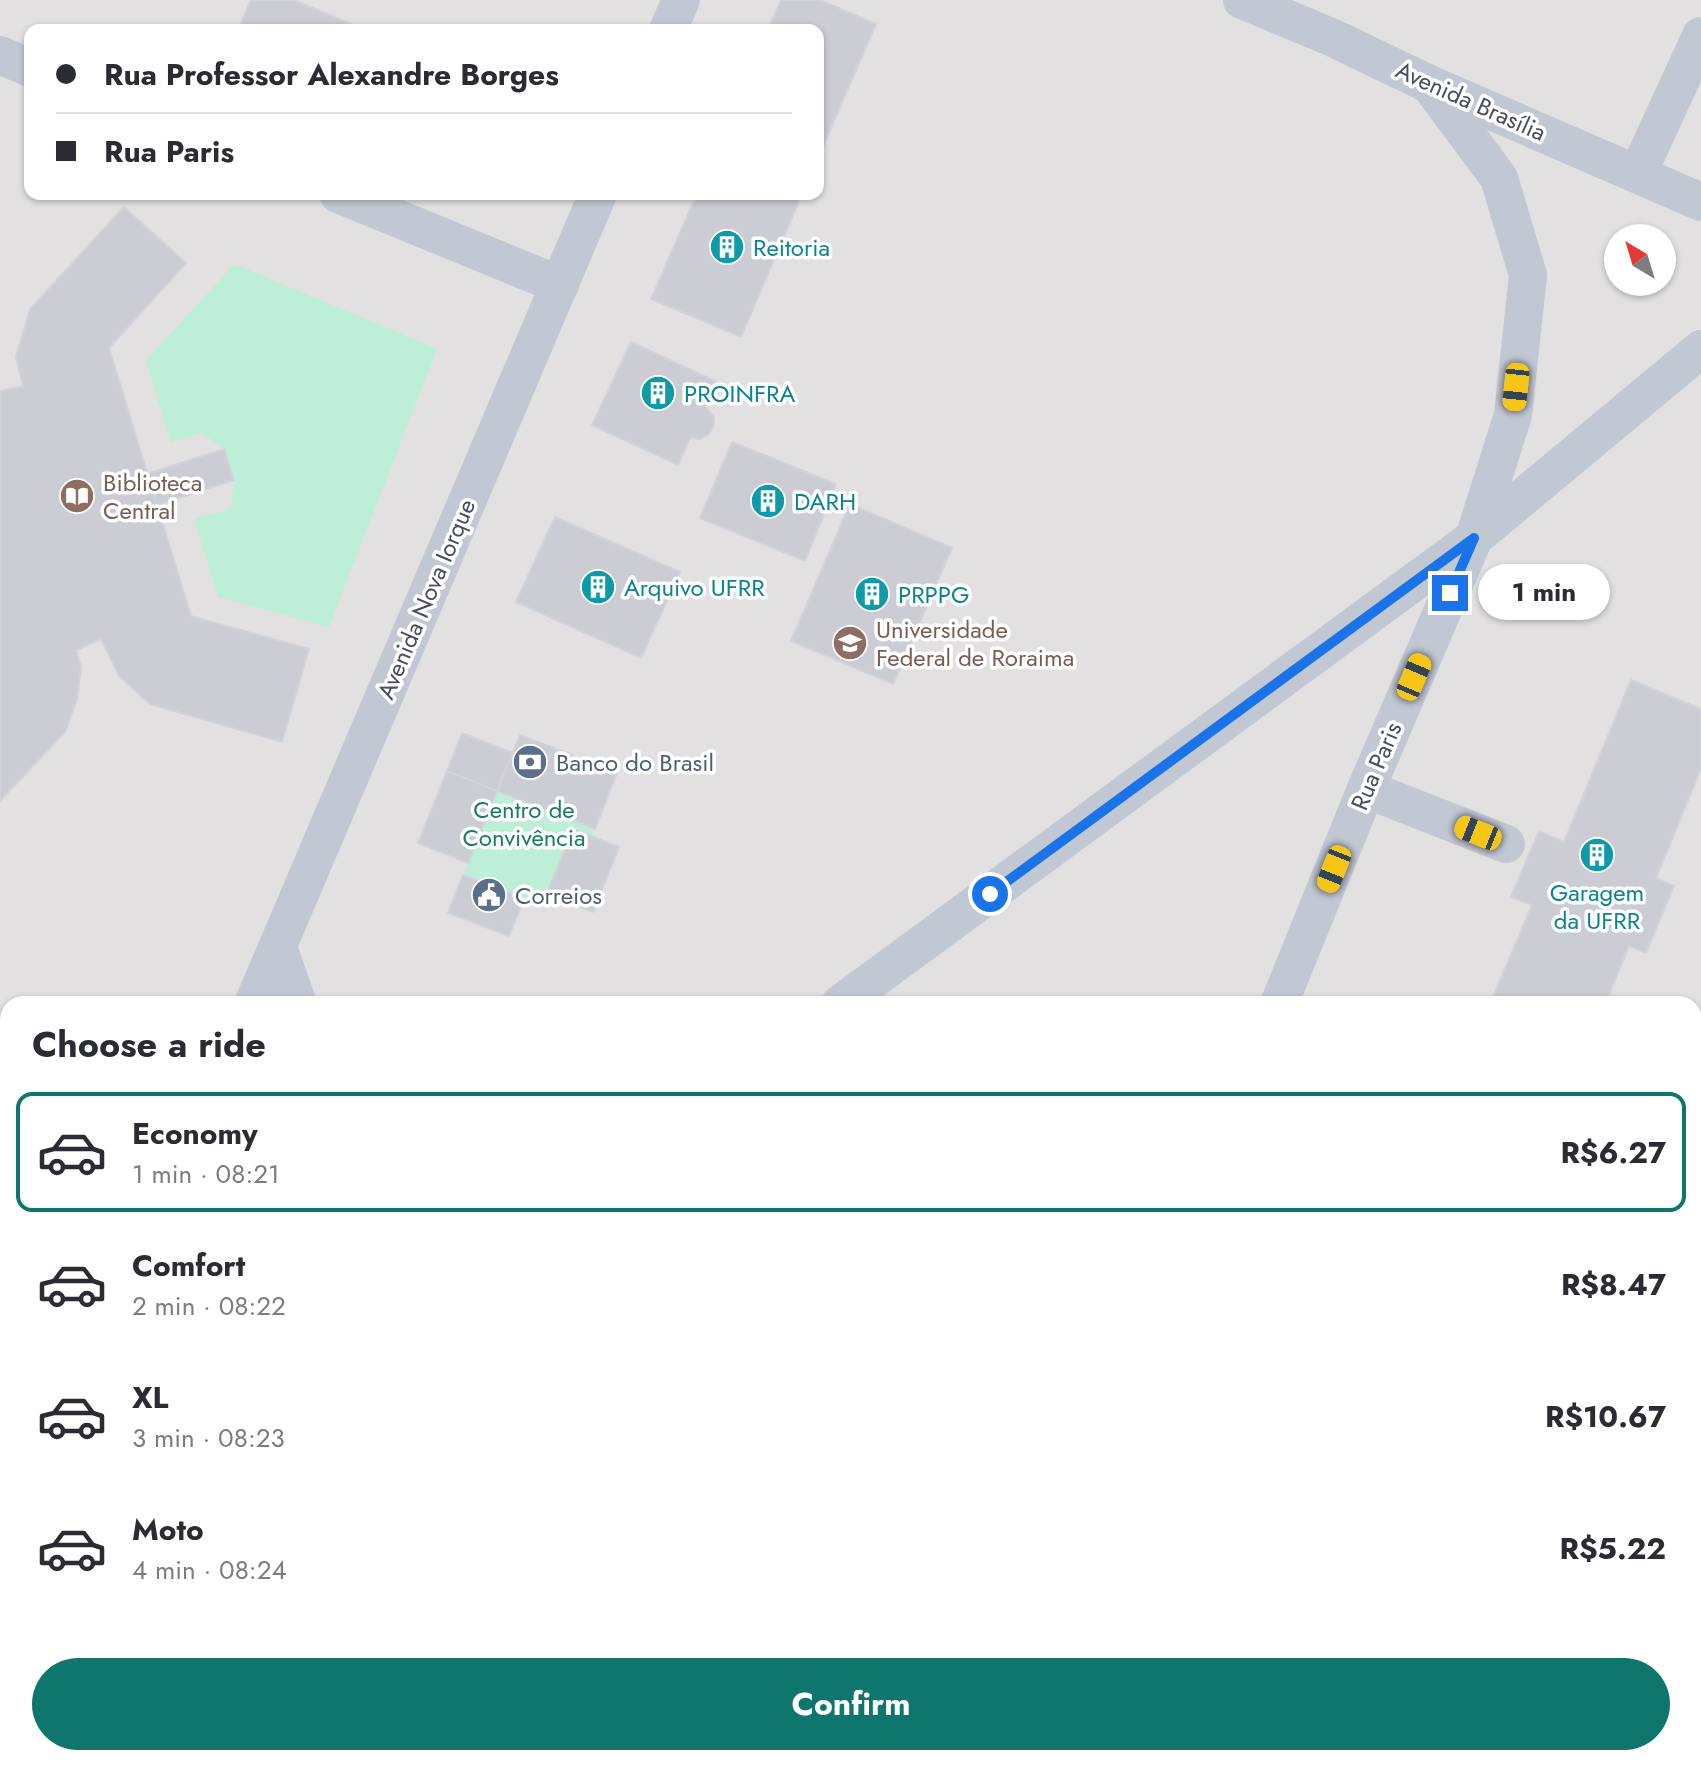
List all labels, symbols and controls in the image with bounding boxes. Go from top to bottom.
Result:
street label: Avenida Brasília [1390,52,1552,150]
text: Rua Professor Alexandre Borges [104,53,559,96]
text: Rua Paris [104,130,234,173]
north arrow [1604,224,1676,296]
map controls [1604,224,1676,296]
building icon: Reitoria [708,228,746,266]
place label: Reitoria [753,230,830,265]
car [1502,362,1530,412]
building icon: PROINFRA [639,374,677,412]
place label: PROINFRA [684,376,795,411]
place label: Biblioteca Central [103,465,202,528]
library icon: Biblioteca Central [58,477,96,515]
building icon: DARH [749,482,787,520]
place label: DARH [794,484,856,519]
street label: Avenida Nova Iorque [368,493,484,705]
callout: 1 min [1478,565,1610,621]
building icon: Arquivo UFRR [579,568,617,606]
place label: Arquivo UFRR [624,570,765,605]
text: 1 min [1512,573,1576,611]
building icon: PRPPG [853,575,891,613]
route end [1432,575,1468,611]
place label: PRPPG [898,577,970,612]
place label: Universidade Federal de Roraima [876,612,1074,675]
school or university icon: Universidade Federal de Roraima [831,624,869,662]
car [1394,650,1434,704]
street label: Rua Paris [1342,716,1410,816]
bank icon: Banco do Brasil [511,743,549,781]
place label: Banco do Brasil [556,745,714,780]
park label: Centro de Convivência [462,792,586,855]
car [1451,813,1505,853]
building icon: Garagem da UFRR [1578,836,1616,874]
car [1314,842,1354,896]
place label: Garagem da UFRR [1550,875,1644,938]
public building icon: Correios [470,876,508,914]
route start [972,876,1008,912]
place label: Correios [515,878,602,913]
text: Choose a ride [32,1018,266,1070]
text: Economy [132,1112,258,1155]
icon: car [36,1116,108,1188]
text: R$6.27 [1560,1131,1666,1174]
text: 1 min · 08:21 [132,1155,280,1193]
text: Comfort [132,1244,245,1287]
icon: car [36,1248,108,1320]
text: R$8.47 [1561,1263,1666,1306]
text: 2 min · 08:22 [132,1287,286,1325]
text: XL [132,1376,168,1419]
icon: car [36,1380,108,1452]
text: R$10.67 [1545,1395,1666,1438]
text: 3 min · 08:23 [132,1419,285,1457]
text: Moto [132,1508,204,1551]
icon: car [36,1512,108,1584]
text: R$5.22 [1560,1527,1666,1570]
text: 4 min · 08:24 [132,1551,287,1589]
button: Confirm [32,1658,1670,1750]

